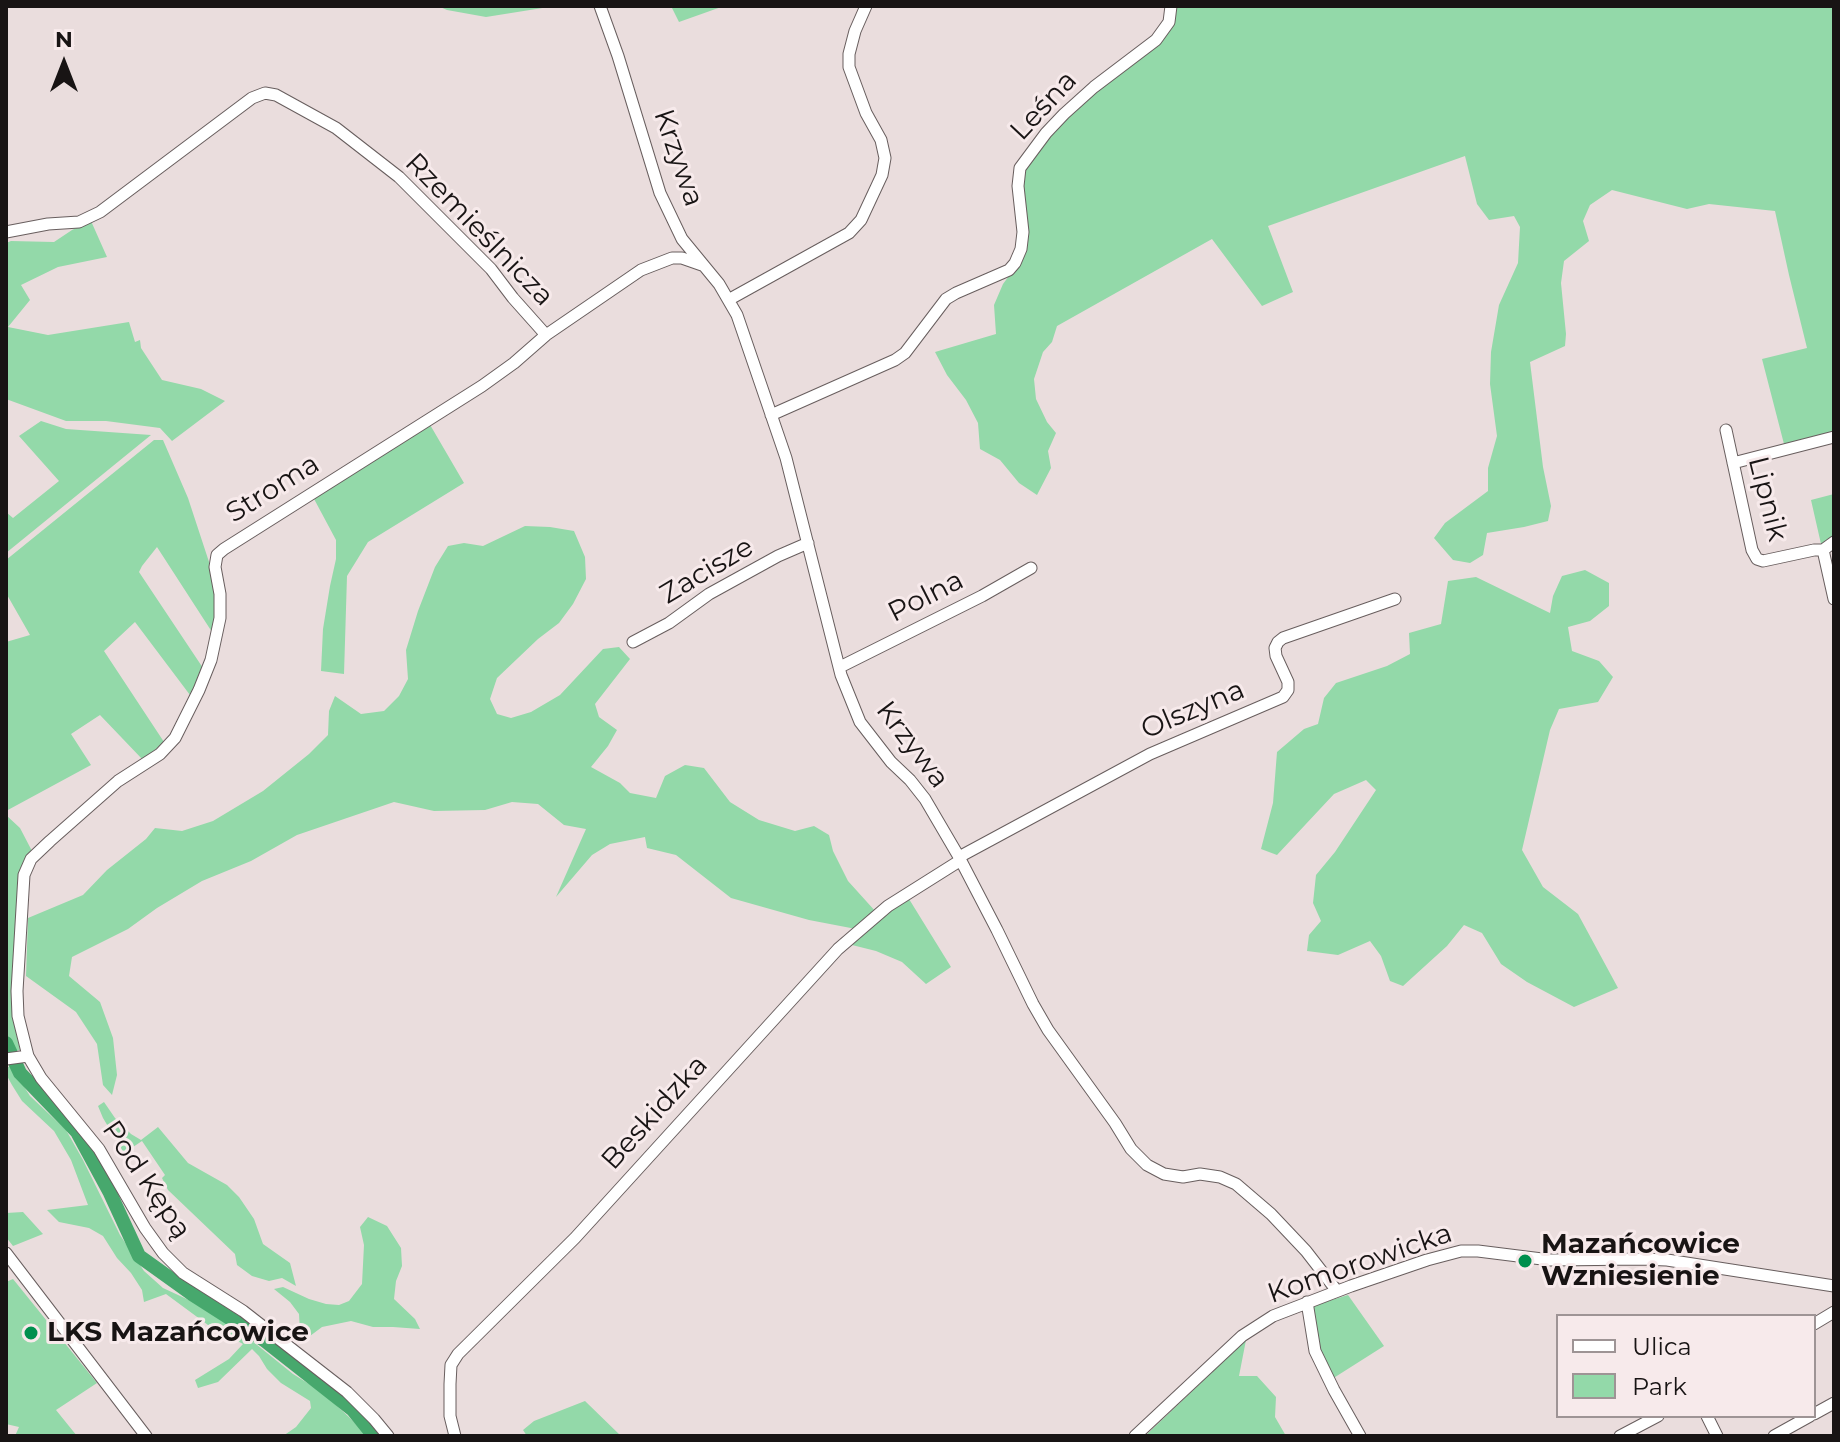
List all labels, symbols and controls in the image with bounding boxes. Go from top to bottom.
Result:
north arrow [24,24,104,104]
text: N [55,26,73,53]
street label: Leśna [1004,64,1084,148]
street label: Krzywa [646,105,710,211]
street label: Rzemieślnicza [398,147,560,313]
street label: Stroma [220,447,326,531]
street label: Lipnik [1740,453,1794,545]
street label: Zacisze [654,530,760,612]
street label: Polna [883,564,969,630]
street label: Olszyna [1136,673,1250,747]
street label: Krzywa [868,695,956,795]
street label: Beskidzka [595,1049,715,1177]
street label: Pod Kępą [94,1115,198,1245]
street label: Komorowicka [1263,1217,1457,1311]
place label: Mazańcowice Wzniesienie [1541,1228,1740,1294]
marker: Mazańcowice Wzniesienie [1516,1252,1534,1270]
legend [1556,1314,1816,1418]
place label: LKS Mazańcowice [47,1316,309,1350]
marker: LKS Mazańcowice [22,1324,40,1342]
text: Ulica [1632,1332,1692,1361]
text: Park [1632,1372,1687,1401]

